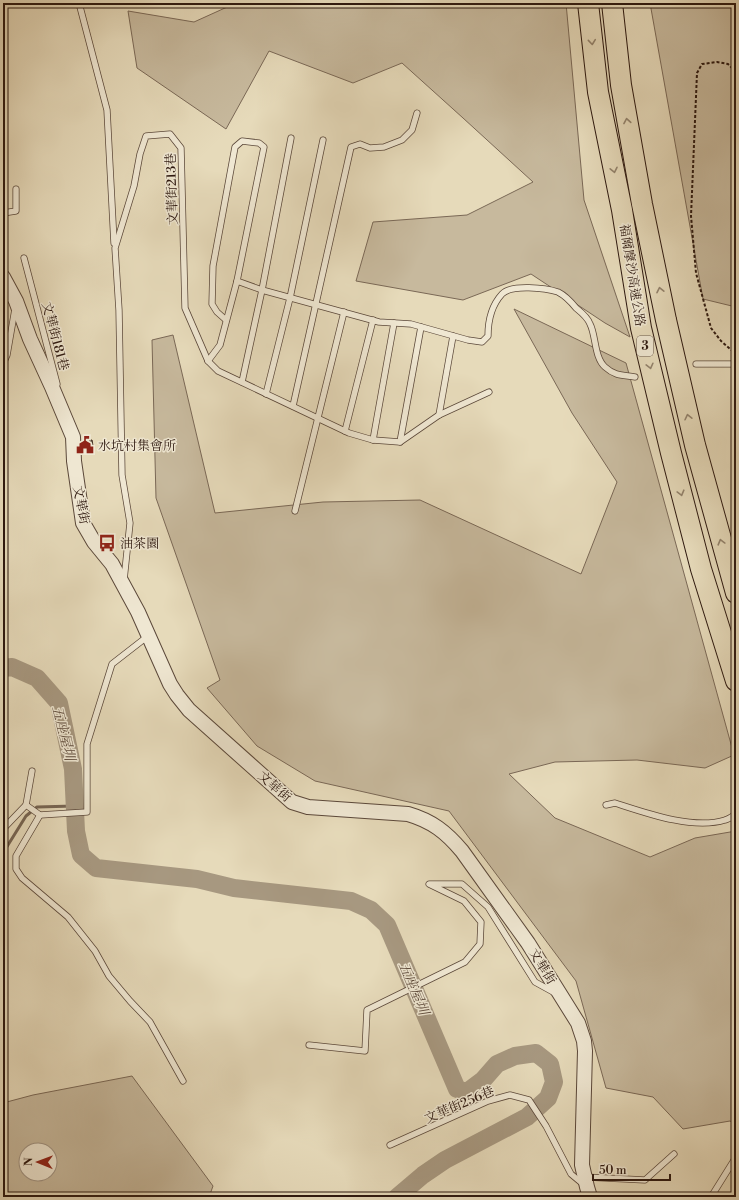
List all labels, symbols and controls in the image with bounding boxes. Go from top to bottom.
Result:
one-way arrow [587,39,596,45]
one-way arrow [623,118,632,124]
street label: 文華街213巷 [163,153,181,225]
one-way arrow [609,167,617,173]
street label: 福爾摩沙高速公路 [616,223,648,328]
one-way arrow [656,287,664,293]
street label: 文華街181巷 [38,300,72,372]
road number: 3 [637,336,653,356]
one-way arrow [646,363,654,370]
one-way arrow [685,413,693,420]
public building icon: 水坑村集會所 [75,435,95,455]
place label: 水坑村集會所 [98,438,176,454]
street label: 文華街 [69,485,93,526]
one-way arrow [677,489,685,496]
bus stop icon: 油茶園 [97,533,117,553]
place label: 油茶園 [120,536,159,552]
one-way arrow [717,539,726,546]
water label: 五座屋圳 [48,704,79,765]
street label: 文華街 [254,768,294,806]
street label: 文華街 [525,946,559,987]
water label: 五座屋圳 [394,959,433,1020]
street label: 文華街256巷 [422,1083,497,1127]
north arrow [18,1142,58,1182]
scale bar [593,1156,670,1182]
text: N [22,1157,36,1166]
text: 50 m [599,1163,627,1178]

